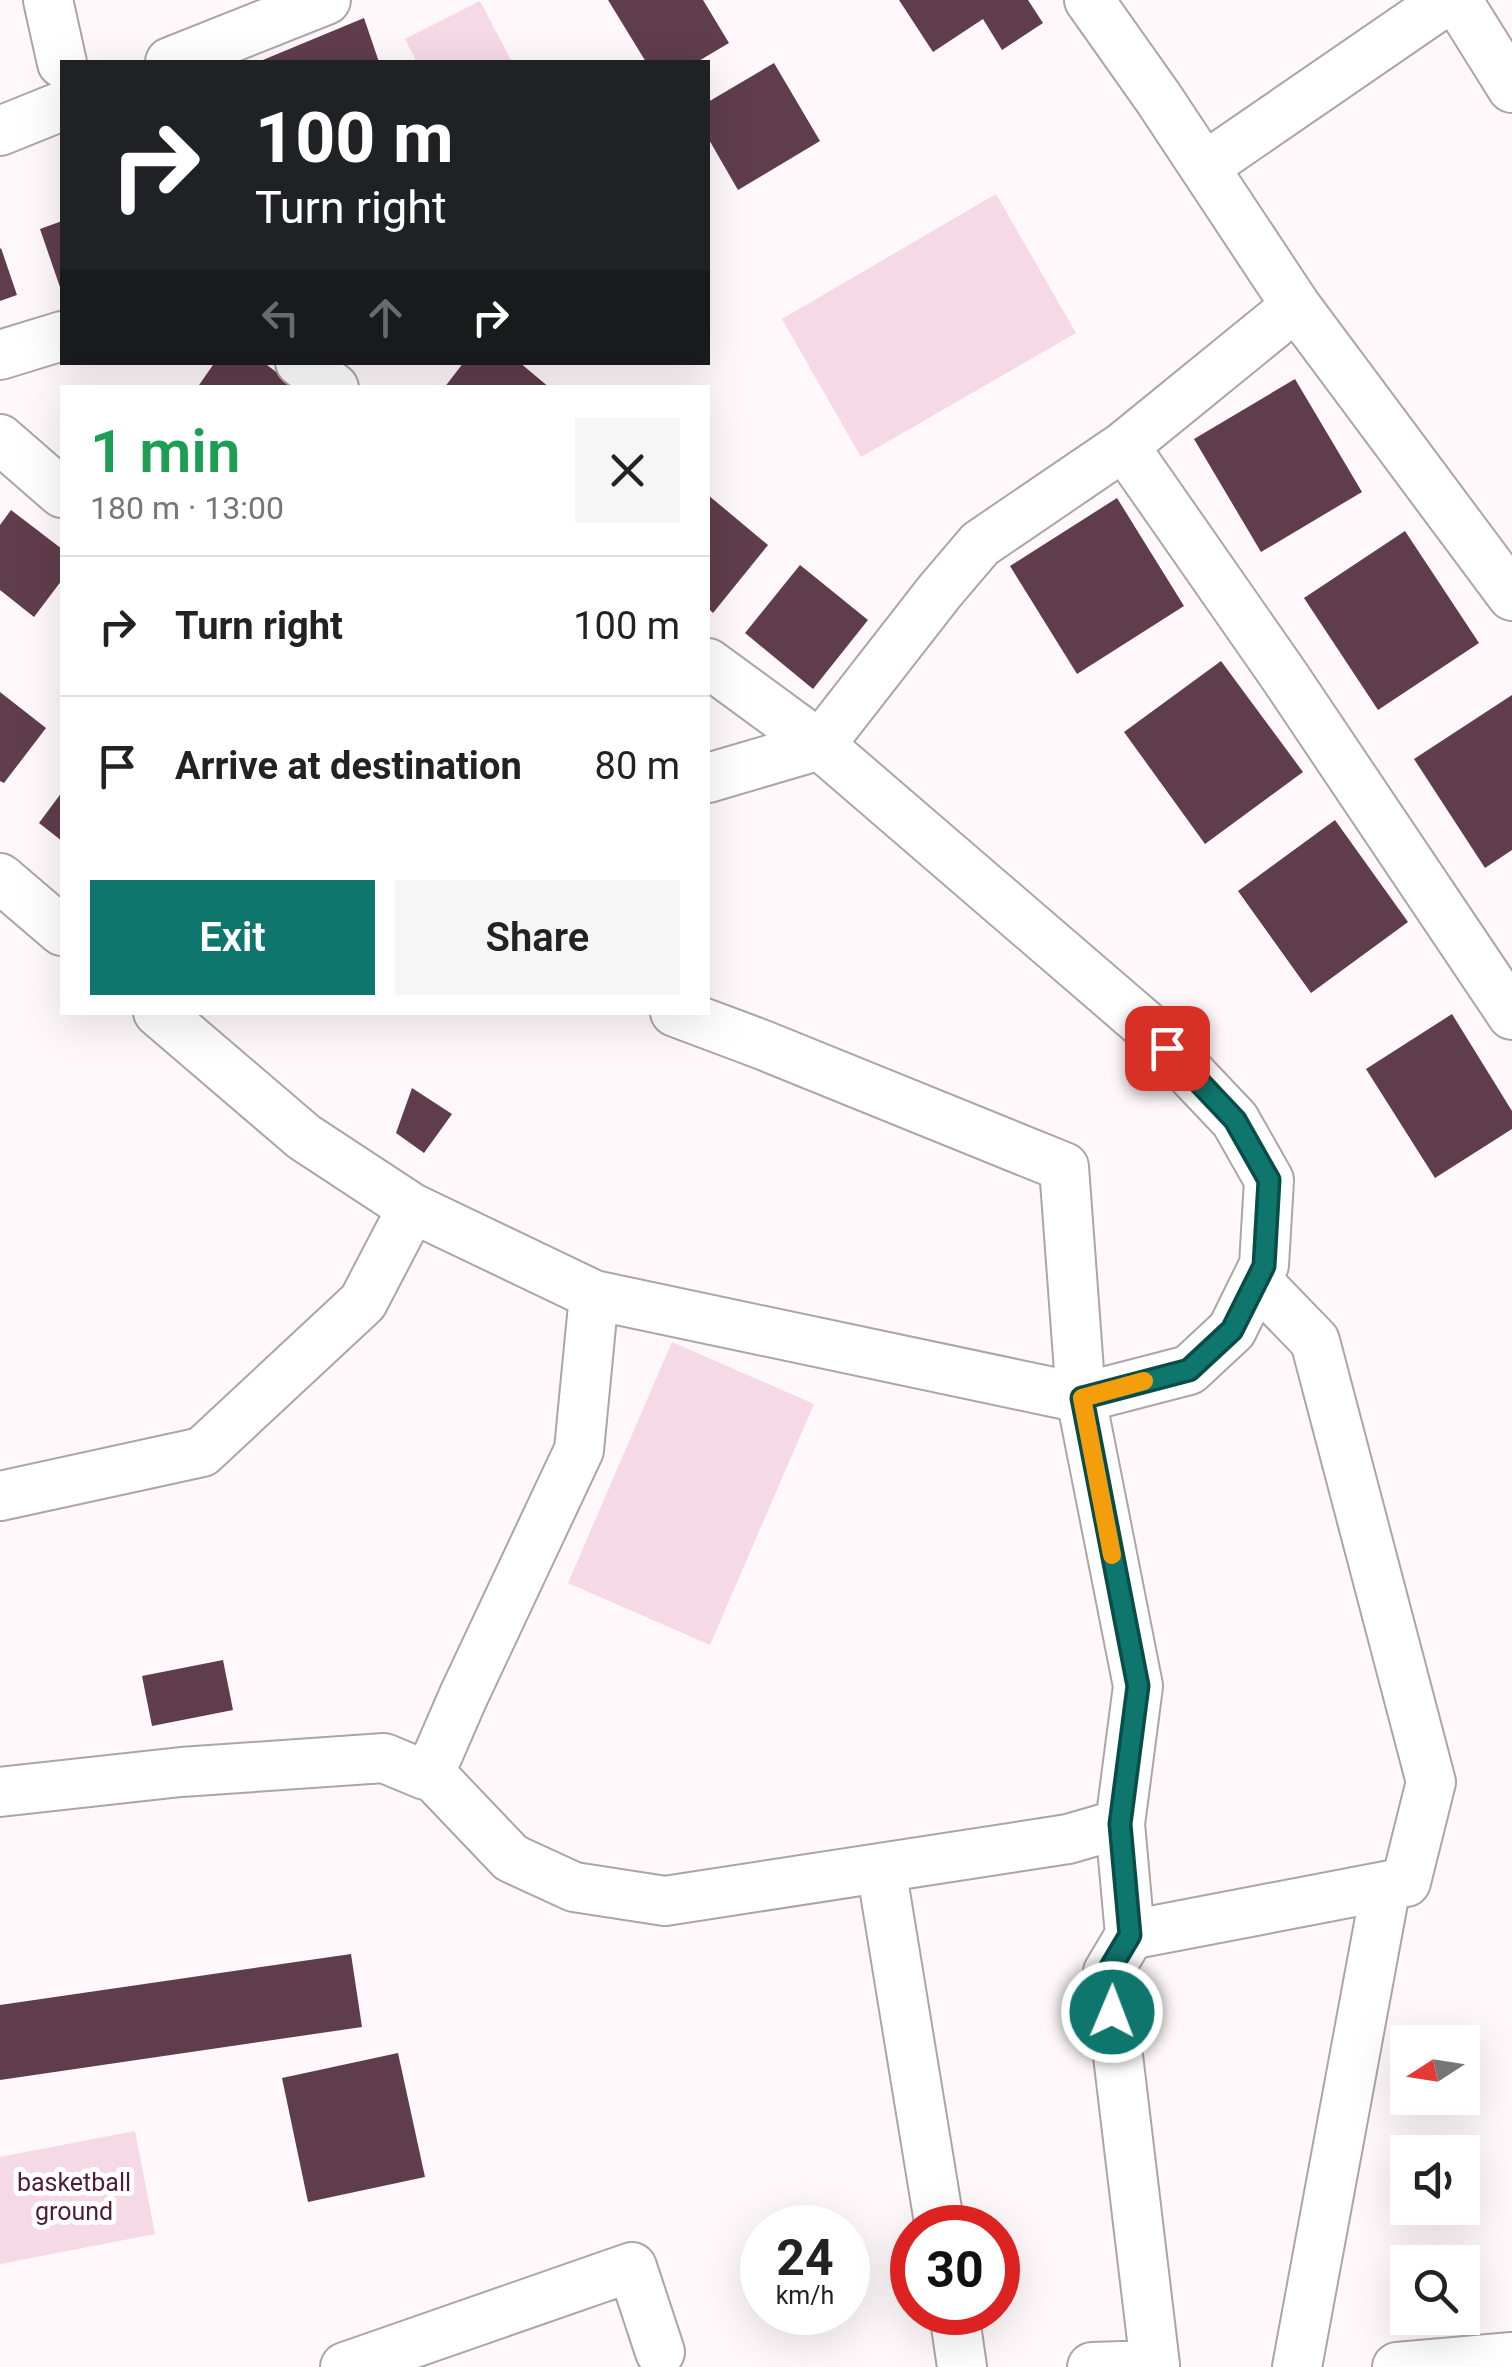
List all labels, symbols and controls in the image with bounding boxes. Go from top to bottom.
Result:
text: 100 m [255,97,454,179]
icon: right [90,100,220,230]
text: Turn right [255,181,447,234]
icon: left [253,290,308,345]
icon: ahead [358,290,413,345]
icon: right [463,290,518,345]
text: 1 min [90,416,240,487]
button: close [575,418,680,523]
text: 180 m · 13:00 [90,489,284,527]
icon: right [90,599,145,654]
text: Turn right [175,604,343,648]
text: 100 m [573,604,680,648]
icon: arrive [90,739,145,794]
text: Arrive at destination [175,744,522,788]
text: 80 m [595,744,680,788]
button: Exit [90,880,375,995]
button: Share [395,880,680,995]
pin [1125,1006,1210,1091]
icon: arrive [1140,1021,1195,1076]
position arrow [1060,1960,1164,2064]
north arrow [1390,2025,1480,2115]
map controls [1390,2025,1480,2335]
button: sound [1390,2135,1480,2225]
park label: basketball ground [17,2168,131,2226]
speed limit sign: 30 [890,2205,1020,2335]
text: 24 [776,2229,834,2287]
button: search [1390,2245,1480,2335]
text: km/h [776,2281,834,2310]

